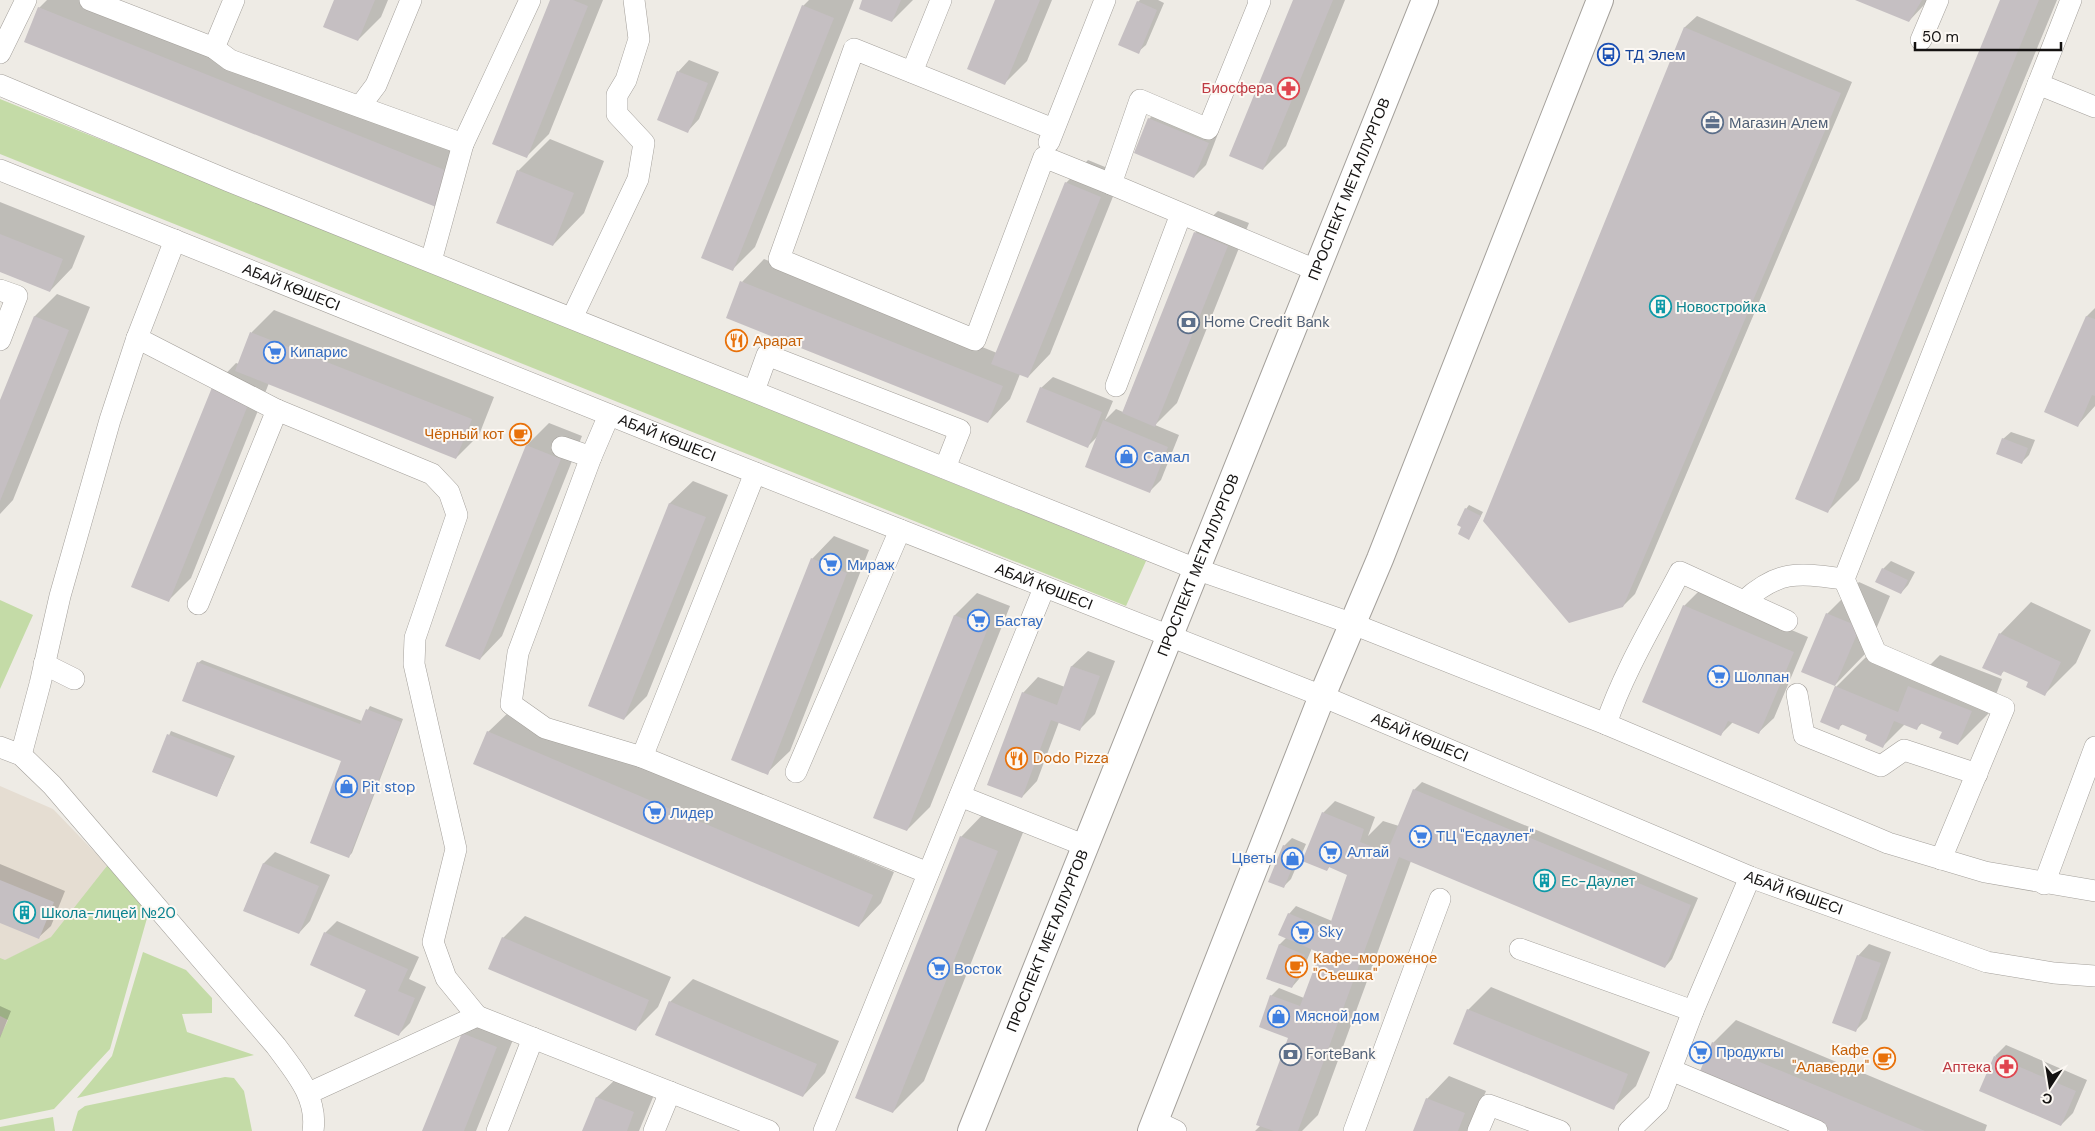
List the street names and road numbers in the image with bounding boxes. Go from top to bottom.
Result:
street label: ПРОСПЕКТ МЕТАЛЛУРГОВ [1303,95,1395,283]
street label: АБАЙ КӨШЕСІ [240,258,343,316]
street label: АБАЙ КӨШЕСІ [615,409,719,466]
street label: ПРОСПЕКТ МЕТАЛЛУРГОВ [1153,470,1244,659]
street label: АБАЙ КӨШЕСІ [992,558,1096,615]
street label: АБАЙ КӨШЕСІ [1368,708,1471,767]
street label: ПРОСПЕКТ МЕТАЛЛУРГОВ [1002,846,1093,1035]
street label: АБАЙ КӨШЕСІ [1741,866,1846,920]

